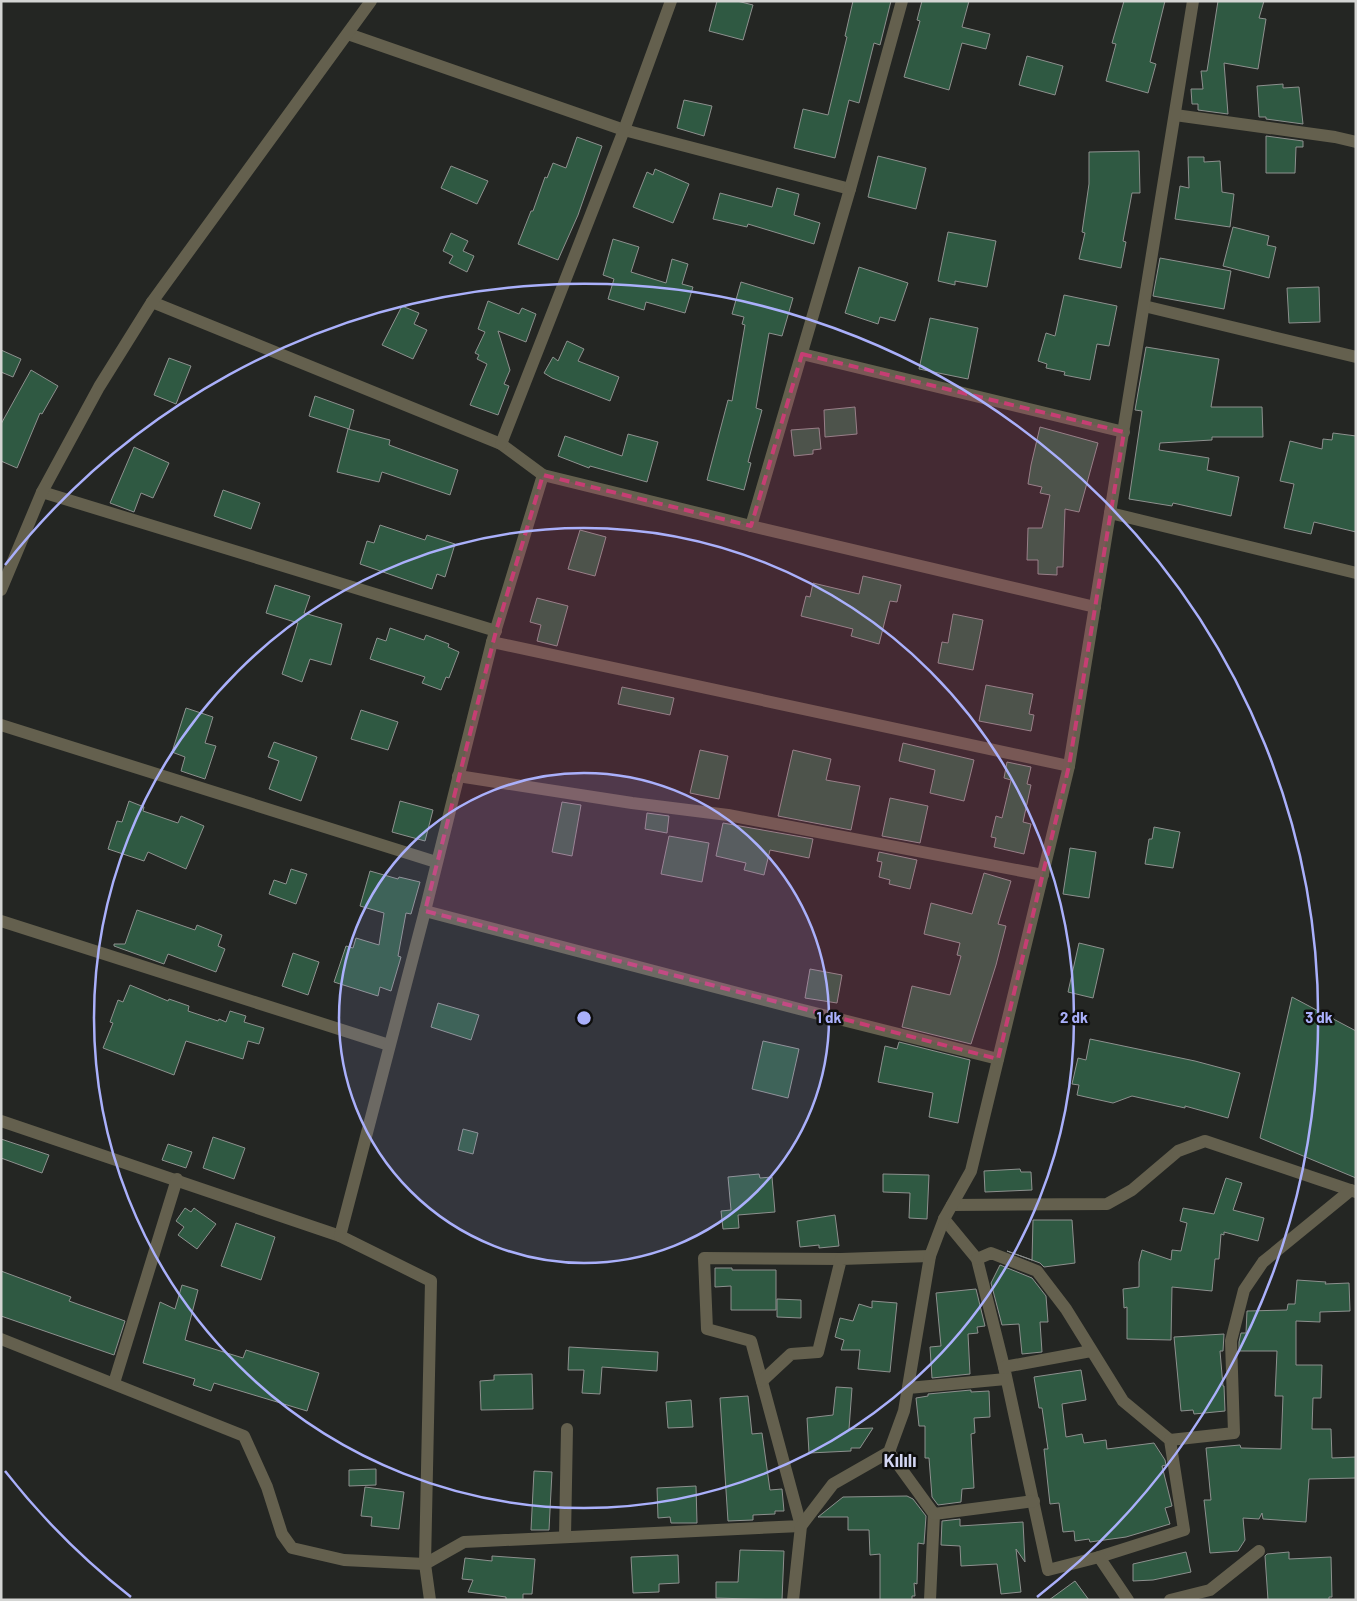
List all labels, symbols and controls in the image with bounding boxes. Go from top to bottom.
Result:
text: 1 dk [817,1008,841,1026]
text: 2 dk [1060,1008,1088,1026]
text: 3 dk [1305,1008,1333,1026]
centre of rings [575,1009,593,1027]
district label: Kılılı [884,1449,916,1471]

